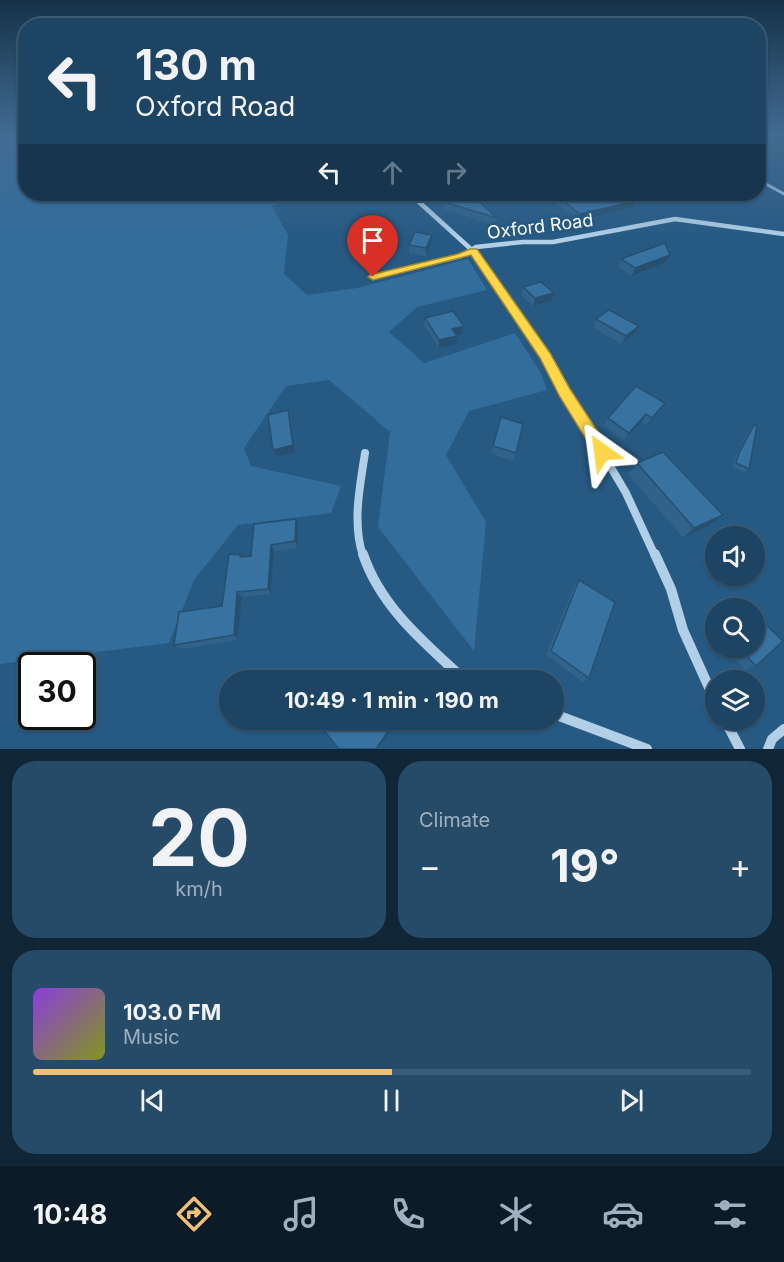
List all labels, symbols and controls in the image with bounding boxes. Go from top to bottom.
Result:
text: 130 m [135,39,257,90]
icon: left [36,42,114,120]
text: Oxford Road [135,90,295,123]
icon: left [313,156,346,189]
icon: ahead [376,156,409,189]
icon: right [439,156,472,189]
street label: Oxford Road [486,209,594,243]
pin [347,215,398,277]
icon: arrive [356,224,389,257]
position arrow [570,420,634,484]
map controls [705,526,765,730]
button: sound [705,526,765,586]
button: search [705,598,765,658]
speed limit sign: 30 [18,652,96,730]
button: layers [705,670,765,730]
text: 10:49 · 1 min · 190 m [284,687,499,713]
text: 20 [148,790,250,885]
text: Climate [419,808,490,832]
text: 19° [550,838,620,893]
text: − [419,846,441,886]
text: + [729,846,751,886]
text: km/h [175,877,223,901]
text: 103.0 FM [123,999,221,1025]
text: Music [123,1025,180,1049]
icon: previous [136,1084,169,1117]
icon: pause [375,1084,408,1117]
icon: next [615,1084,648,1117]
icon: directions [173,1193,215,1235]
icon: music [280,1193,322,1235]
icon: phone [387,1193,429,1235]
icon: climate [495,1193,537,1235]
icon: car [602,1193,644,1235]
icon: filters [709,1193,751,1235]
text: 10:48 [33,1198,107,1231]

